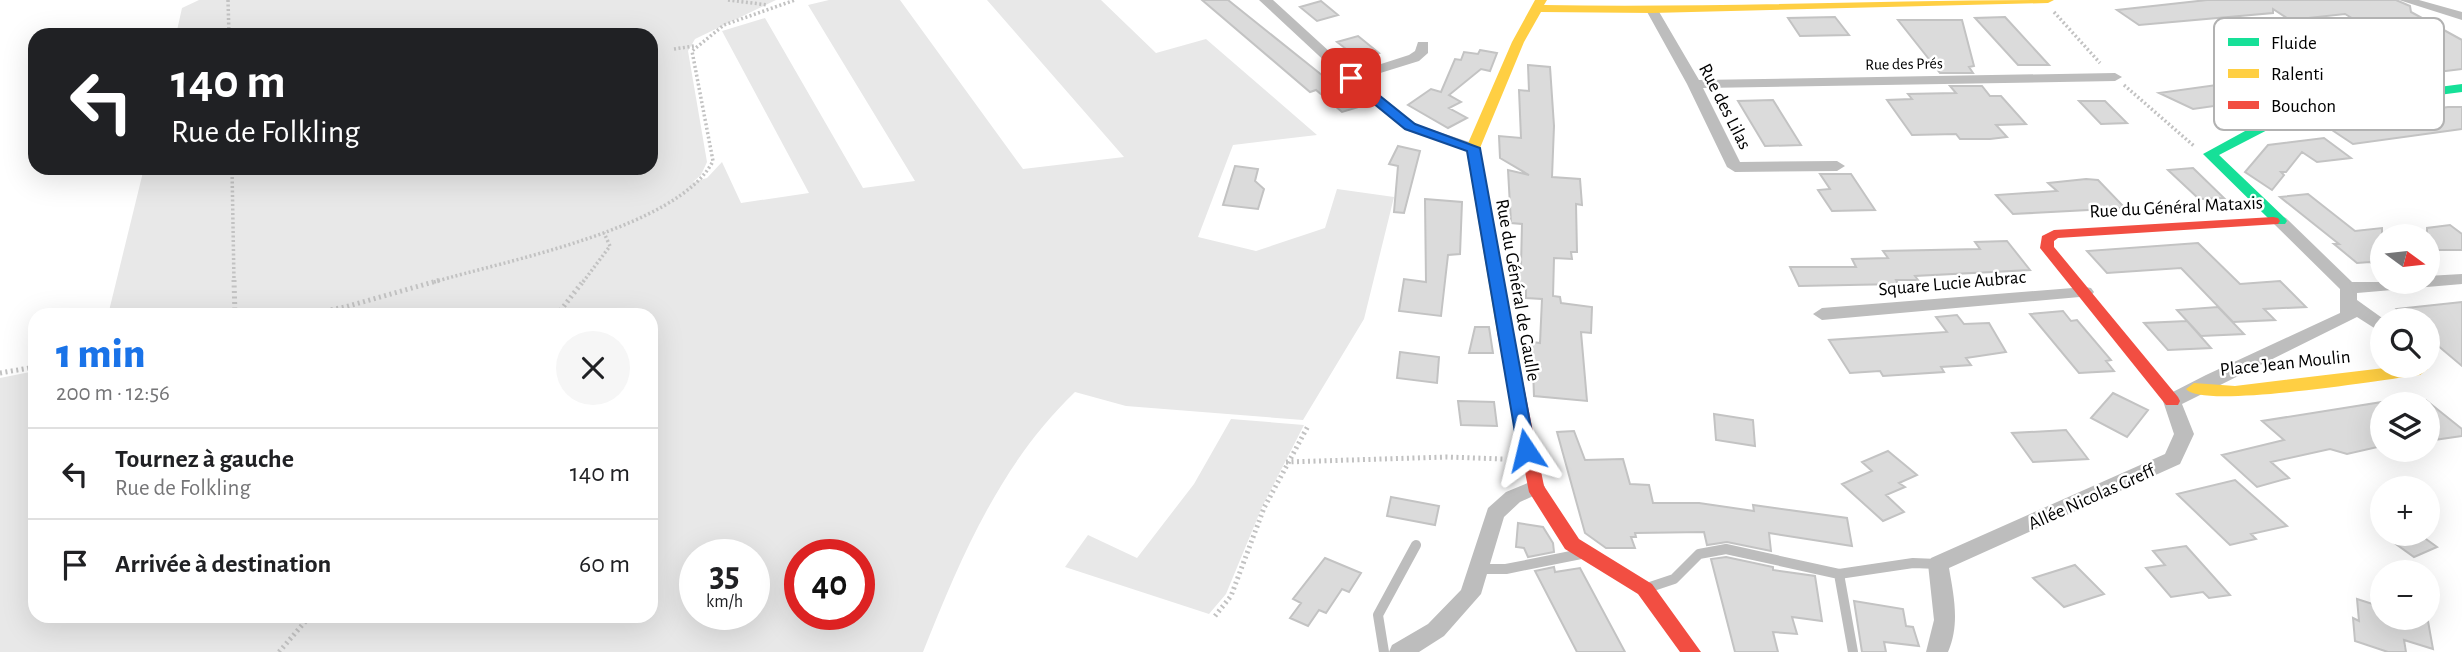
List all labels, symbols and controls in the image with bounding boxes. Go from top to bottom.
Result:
legend [2214,18,2444,130]
text: Fluide [2271,34,2317,53]
pin [1321,48,1381,108]
street label: Rue des Prés [1865,55,1943,73]
icon: left [56,56,147,147]
text: 140 m [171,58,286,107]
icon: arrive [1332,59,1370,97]
street label: Rue des Lilas [1695,61,1754,153]
text: Ralenti [2271,65,2324,84]
text: Bouchon [2271,97,2336,116]
text: Rue de Folkling [171,116,360,148]
street label: Rue du Général Mataxis [2089,193,2263,222]
street label: Rue du Général de Gaulle [1492,198,1543,383]
north arrow [2370,224,2440,294]
map controls [2370,224,2440,630]
street label: Square Lucie Aubrac [1878,268,2027,299]
button: search [2370,308,2440,378]
button: close [556,331,630,405]
text: 1 min [56,333,145,375]
street label: Place Jean Moulin [2219,347,2351,380]
text: 200 m · 12:56 [56,382,170,405]
button: layers [2370,392,2440,462]
position arrow [1489,413,1563,487]
text: Tournez à gauche [115,446,294,472]
icon: left [56,455,94,493]
text: 140 m [570,460,630,486]
street label: Allée Nicolas Greff [2025,460,2159,534]
button: + [2370,476,2440,546]
text: Rue de Folkling [115,477,251,500]
speed limit sign: 40 [784,539,875,630]
icon: arrive [56,546,94,584]
text: Arrivée à destination [115,551,331,577]
text: 60 m [579,551,630,577]
text: 35 [709,558,740,593]
button: − [2370,560,2440,630]
text: km/h [706,593,743,611]

